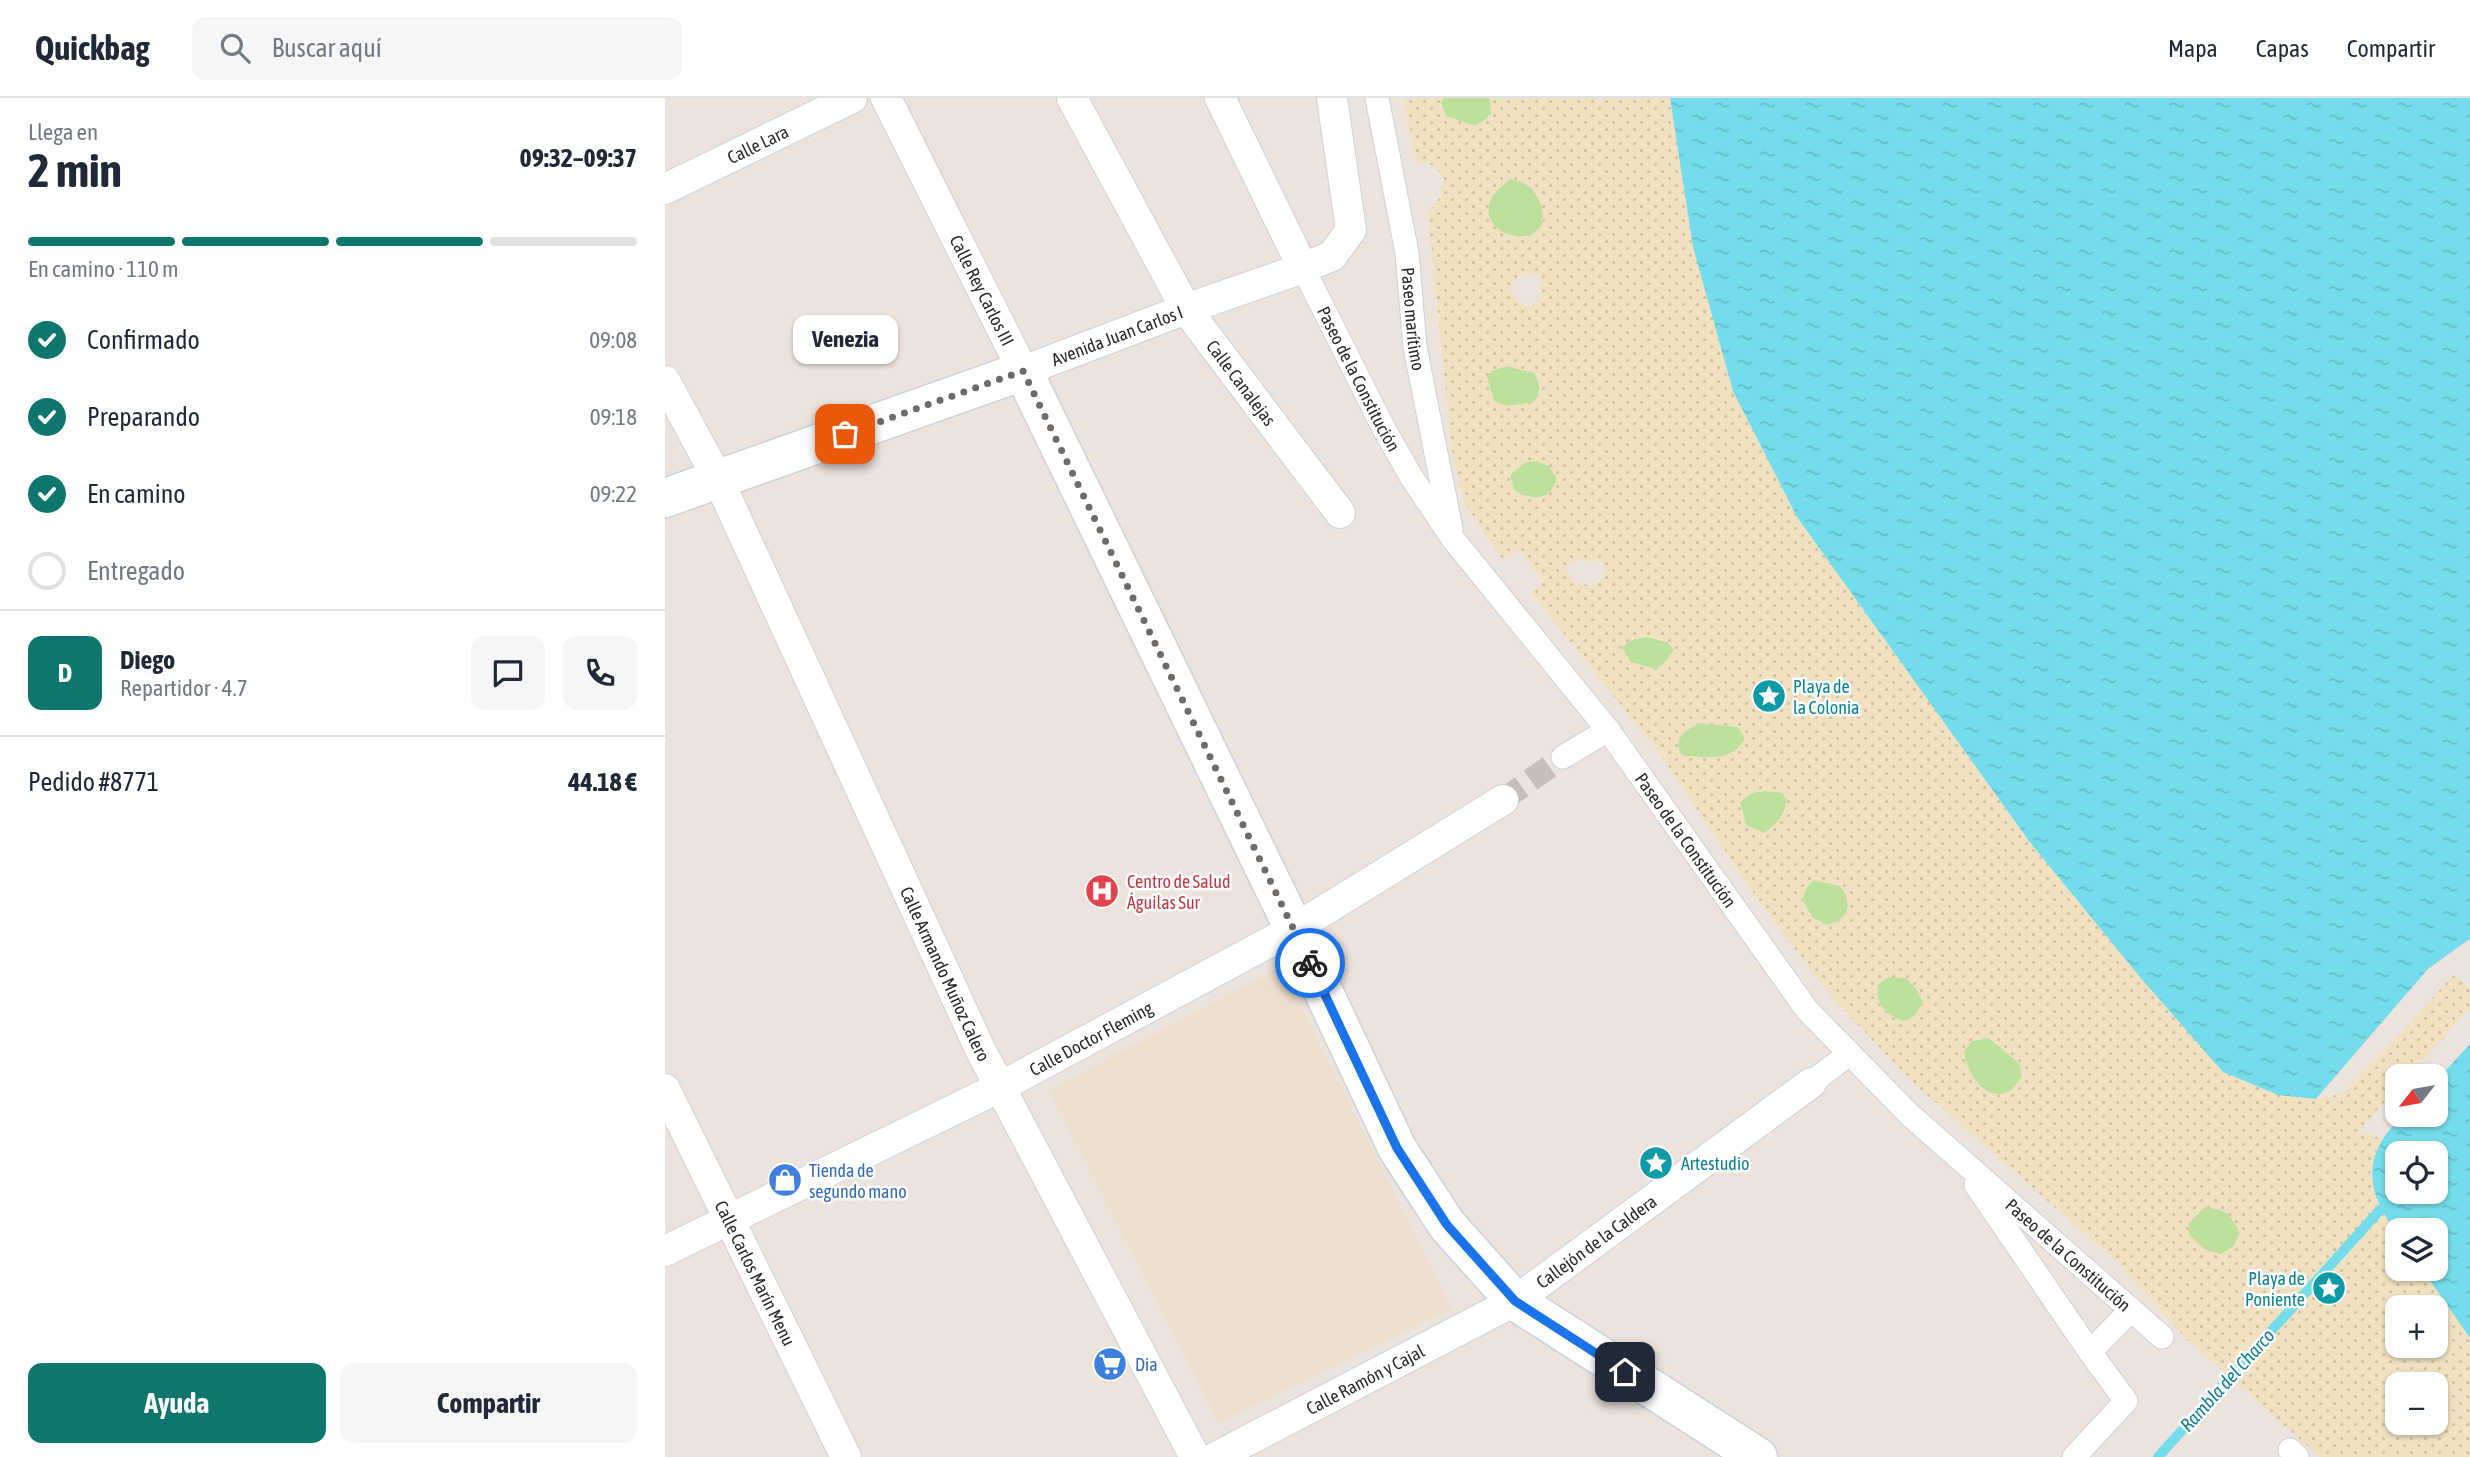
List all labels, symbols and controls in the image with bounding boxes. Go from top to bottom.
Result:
search box [192,17,682,80]
text: Quickbag [35,29,150,67]
icon: search [216,29,254,67]
text: Buscar aquí [272,33,382,63]
text: Mapa [2168,35,2218,62]
text: Capas [2256,35,2309,62]
text: Compartir [2347,35,2435,62]
text: Llega en [28,119,98,145]
street label: Calle Lara [724,120,792,168]
text: 09:32–09:37 [520,143,637,173]
text: 2 min [28,144,122,197]
street label: Calle Rey Carlos III [946,231,1019,349]
text: En camino · 110 m [28,256,179,282]
street label: Paseo marítimo [1398,266,1430,372]
street label: Avenida Juan Carlos I [1048,301,1186,370]
street label: Paseo de la Constitución [1313,303,1405,455]
callout: Venezia [793,315,897,364]
icon: check [28,321,66,359]
text: Confirmado [87,325,200,355]
text: Venezia [812,326,879,352]
text: 09:08 [589,327,637,353]
street label: Calle Canalejas [1202,336,1281,430]
icon: check [28,398,66,436]
text: Preparando [87,402,200,432]
text: 09:18 [590,404,637,430]
pin [815,404,875,464]
icon: bag [826,415,864,453]
icon: check [28,475,66,513]
text: En camino [87,479,186,509]
text: 09:22 [590,481,637,507]
text: Entregado [87,556,185,586]
button: chat [471,636,545,710]
button: phone [563,636,637,710]
text: Diego [120,645,175,675]
text: D [58,658,72,688]
text: Repartidor · 4.7 [120,675,247,701]
place label: Playa de la Colonia [1793,676,1859,718]
place icon: Playa de la Colonia [1750,677,1788,715]
text: Pedido #8771 [28,767,159,797]
text: 44.18 € [568,767,637,797]
street label: Paseo de la Constitución [1631,769,1741,911]
place label: Centro de Salud Águilas Sur [1127,871,1231,913]
hospital icon: Centro de Salud Águilas Sur [1083,872,1121,910]
street label: Calle Armando Muñoz Calero [896,883,995,1065]
courier [1275,928,1345,998]
icon: bike [1291,944,1329,982]
street label: Calle Doctor Fleming [1026,997,1156,1080]
north arrow [2385,1064,2448,1127]
map controls [2385,1064,2448,1435]
button: locate [2385,1141,2448,1204]
place icon: Artestudio [1637,1144,1675,1182]
place label: Artestudio [1681,1153,1750,1174]
place label: Tienda de segundo mano [809,1160,907,1202]
shop icon: Tienda de segundo mano [766,1161,804,1199]
street label: Callejón de la Caldera [1532,1190,1660,1292]
street label: Paseo de la Constitución [2002,1194,2135,1315]
street label: Calle Carlos Marín Menu [711,1197,800,1349]
button: layers [2385,1218,2448,1281]
place label: Playa de Poniente [2245,1268,2305,1310]
place icon: Playa de Poniente [2310,1269,2348,1307]
button: + [2385,1295,2448,1358]
water label: Rambla del Charco [2175,1324,2279,1436]
street label: Calle Ramón y Cajal [1302,1340,1428,1419]
pin [1595,1342,1655,1402]
supermarket icon: Dia [1091,1345,1129,1383]
icon: home [1606,1353,1644,1391]
place label: Dia [1135,1354,1158,1375]
button: Ayuda [28,1363,326,1443]
button: Compartir [340,1363,637,1443]
button: − [2385,1372,2448,1435]

